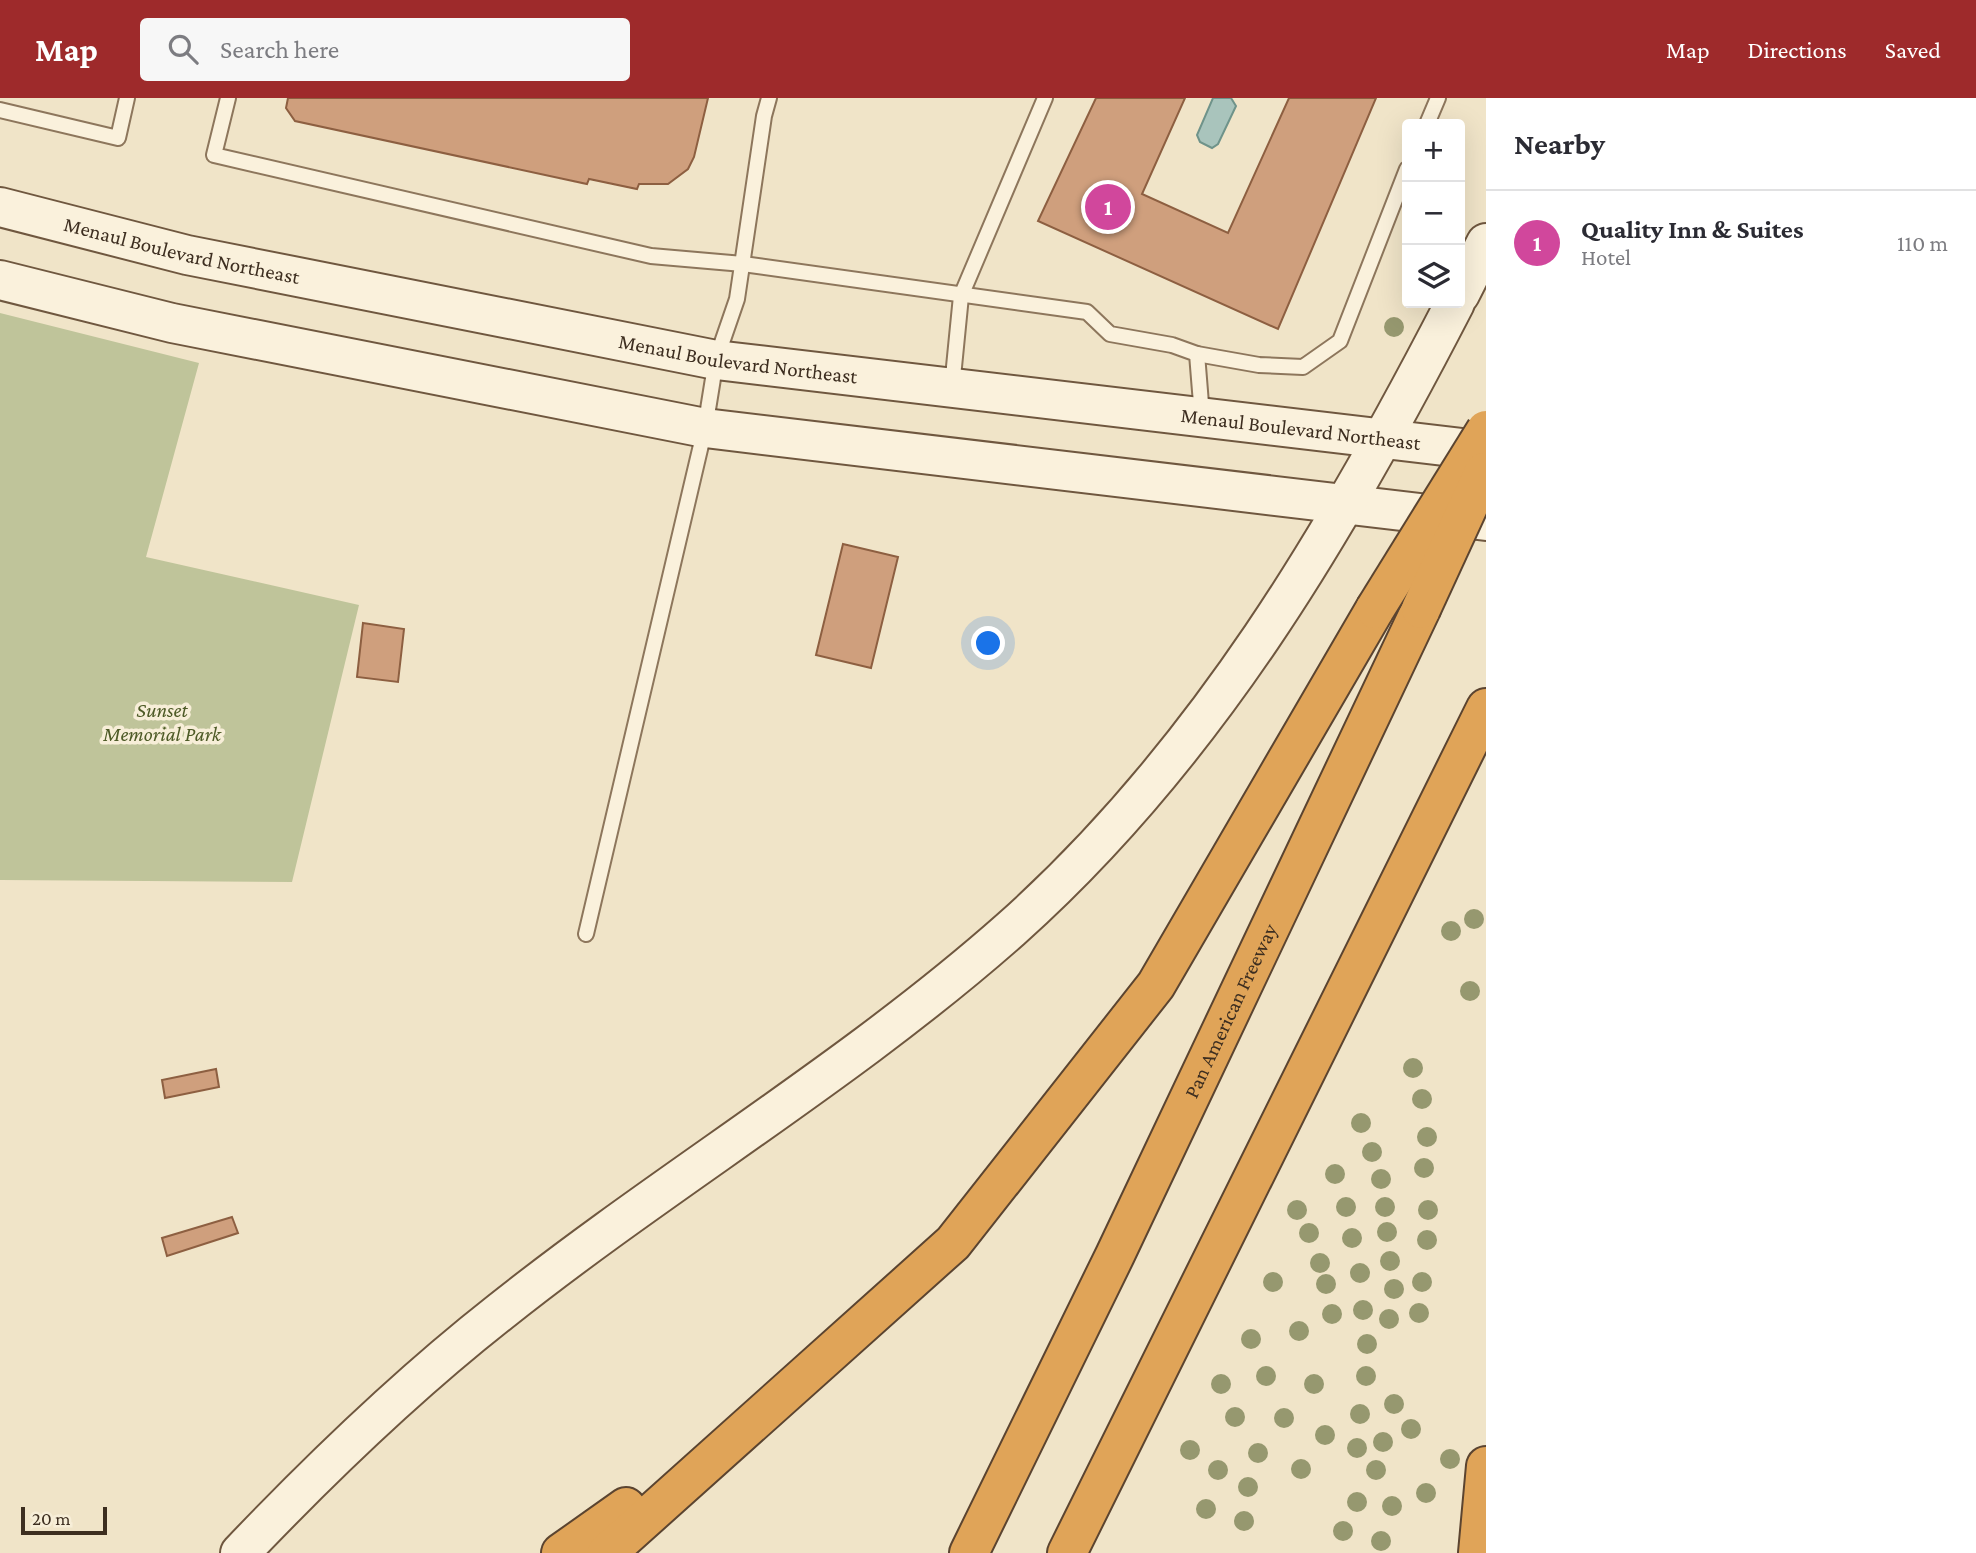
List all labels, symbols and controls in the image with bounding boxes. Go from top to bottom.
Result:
search box [140,18,630,81]
icon: search [164,30,202,68]
text: Map [35,31,98,68]
text: Search here [220,35,339,64]
text: Map [1666,36,1710,63]
text: Directions [1748,36,1847,63]
text: Saved [1885,36,1941,63]
map controls [1402,119,1465,308]
button: + [1402,119,1465,182]
text: Nearby [1514,127,1605,160]
pin: 1 [1085,181,1131,233]
button: − [1402,182,1465,245]
street label: Menaul Boulevard Northeast [61,212,303,289]
text: Quality Inn & Suites [1581,215,1804,244]
text: 1 [1533,230,1541,256]
text: 110 m [1897,230,1948,256]
text: Hotel [1581,244,1631,270]
button: layers [1402,245,1465,308]
street label: Menaul Boulevard Northeast [617,329,860,389]
street label: Menaul Boulevard Northeast [1179,403,1423,455]
your location [971,626,1005,660]
park label: Sunset Memorial Park [102,698,222,746]
street label: Pan American Freeway [1179,919,1282,1102]
scale bar [21,1504,107,1536]
text: 20 m [32,1508,71,1529]

